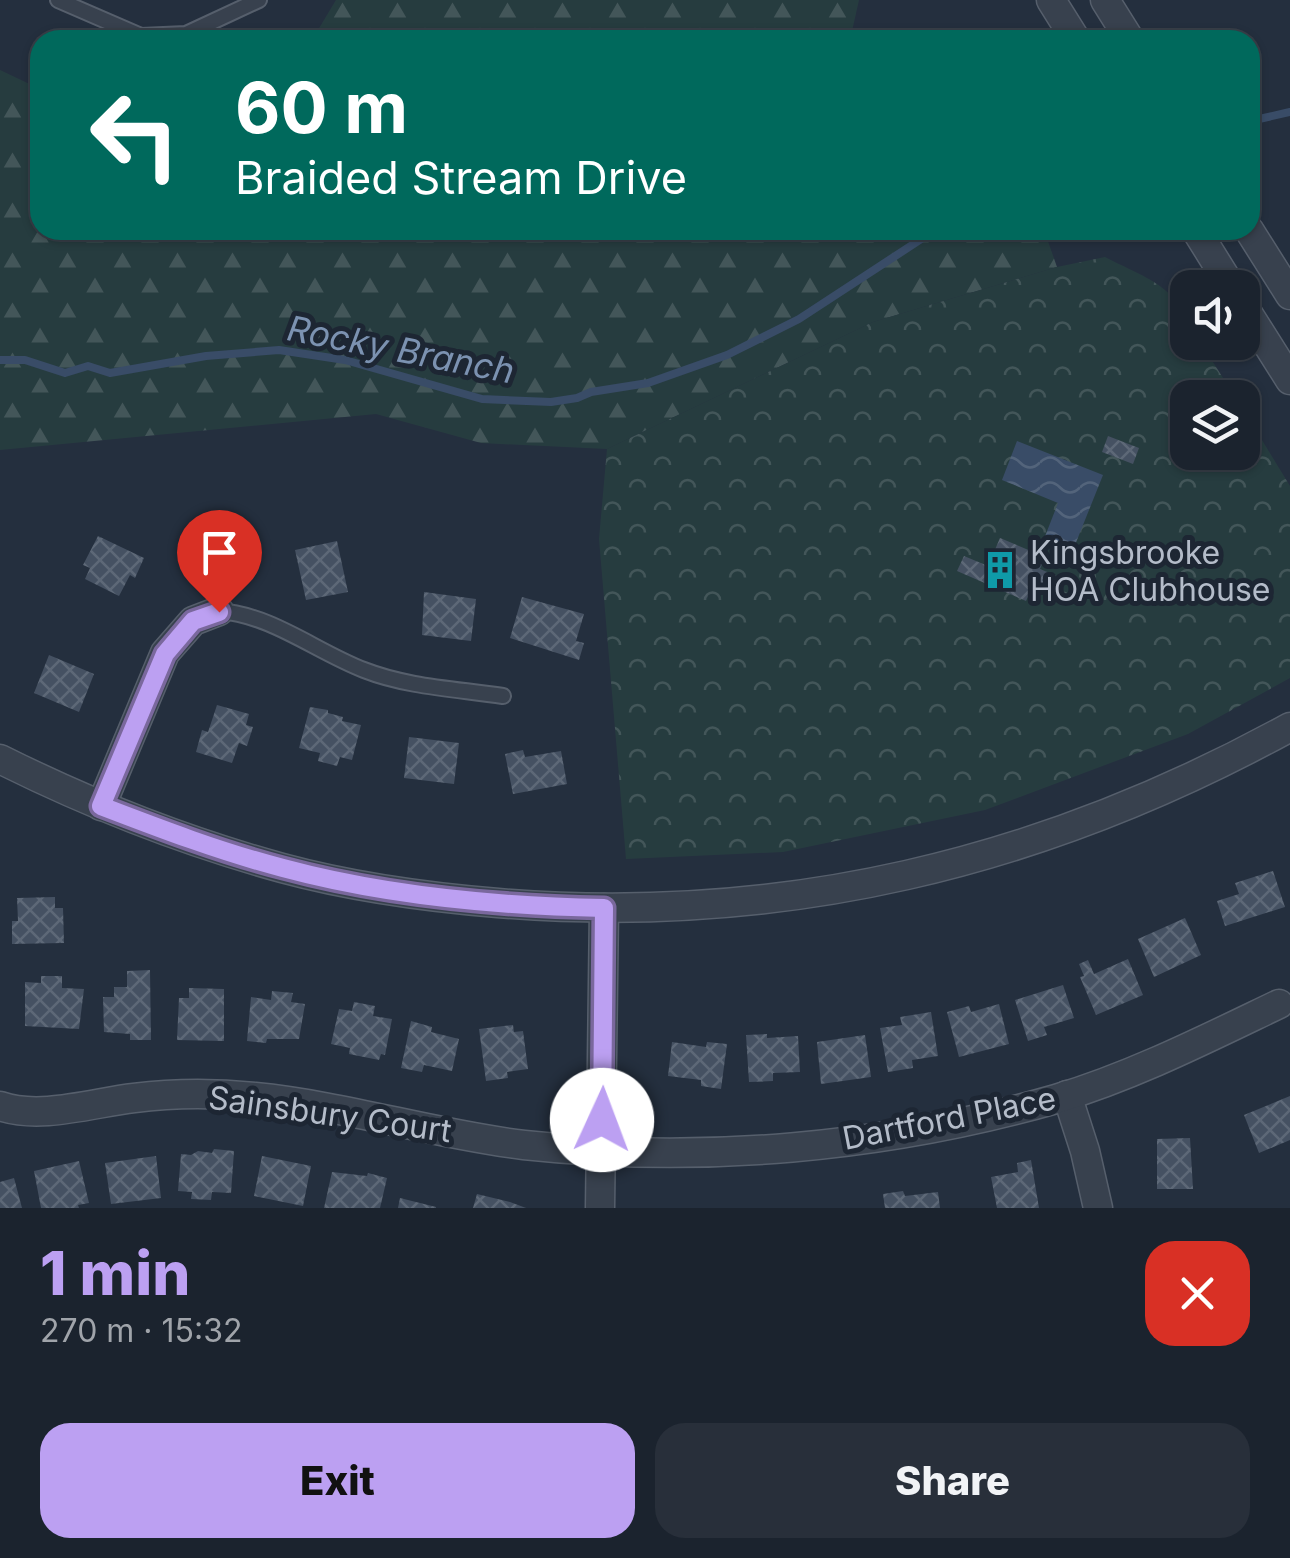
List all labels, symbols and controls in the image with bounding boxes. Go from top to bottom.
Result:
text: 60 m [235,65,408,150]
icon: left [70,70,200,200]
text: Braided Stream Drive [235,150,687,205]
map controls [1170,270,1260,470]
button: sound [1170,270,1260,360]
water label: Rocky Branch [284,306,518,392]
button: layers [1170,380,1260,470]
pin [177,510,262,613]
icon: arrive [192,525,247,580]
place label: Kingsbrooke HOA Clubhouse [1030,533,1270,609]
building icon: Kingsbrooke HOA Clubhouse [979,549,1021,591]
position arrow [550,1068,654,1172]
street label: Sainsbury Court [206,1078,454,1150]
street label: Dartford Place [839,1078,1059,1158]
text: 1 min [40,1237,190,1309]
button: close [1145,1241,1250,1346]
text: 270 m · 15:32 [40,1311,243,1350]
button: Exit [40,1423,635,1538]
button: Share [655,1423,1250,1538]

